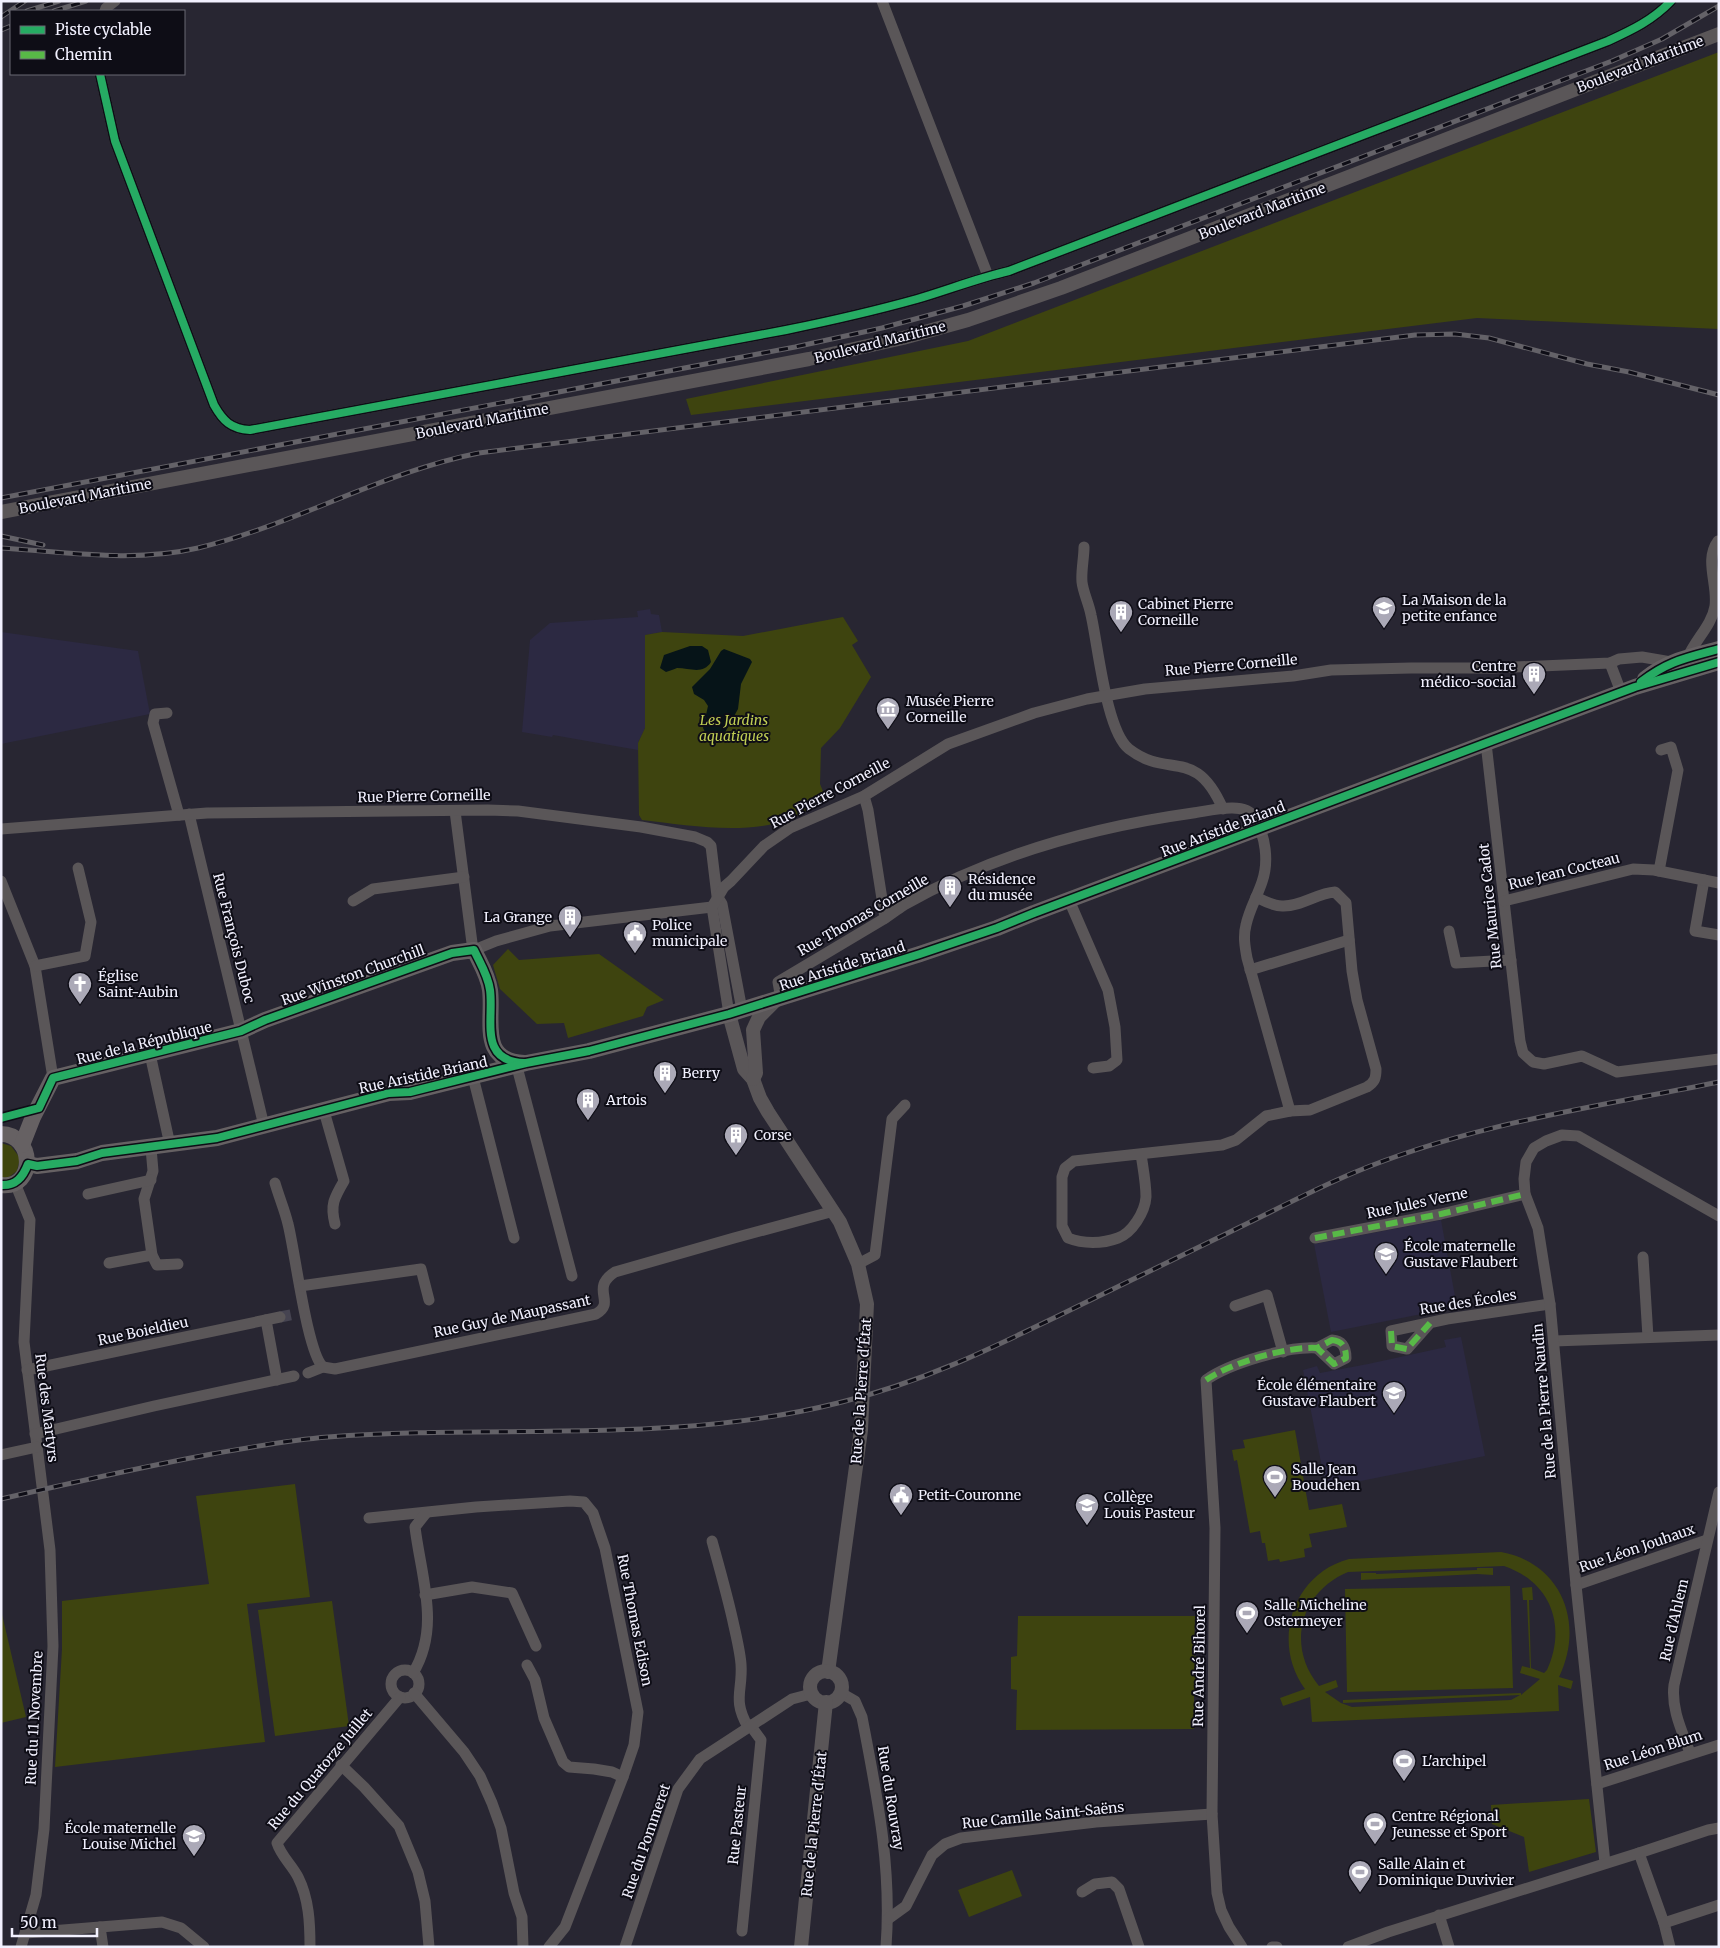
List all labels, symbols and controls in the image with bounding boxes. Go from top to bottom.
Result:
legend [10,10,185,75]
text: Piste cyclable [55,20,152,39]
street label: Boulevard Maritime [1574,31,1706,97]
text: Chemin [55,45,112,64]
street label: Boulevard Maritime [1196,178,1328,244]
street label: Boulevard Maritime [812,317,948,367]
street label: Boulevard Maritime [414,399,550,443]
street label: Boulevard Maritime [17,474,153,518]
place label: La Maison de la petite enfance [1402,591,1507,625]
place label: Cabinet Pierre Corneille [1138,595,1233,629]
school or university icon: La Maison de la petite enfance [1371,595,1397,629]
building icon: Cabinet Pierre Corneille [1108,599,1134,633]
street label: Rue Pierre Corneille [1164,650,1298,680]
place label: Centre médico-social [1421,657,1517,691]
building icon: Centre médico-social [1521,661,1547,695]
place label: Musée Pierre Corneille [906,692,994,726]
museum icon: Musée Pierre Corneille [875,696,901,730]
park label: Les Jardins aquatiques [699,711,769,745]
street label: Rue Pierre Corneille [767,754,893,832]
street label: Rue Pierre Corneille [357,786,491,806]
street label: Rue Aristide Briand [1159,797,1288,861]
street label: Rue Maurice Cadot [1474,842,1506,970]
street label: Rue Jean Cocteau [1506,848,1622,894]
street label: Rue Thomas Corneille [794,870,932,960]
place label: Résidence du musée [968,870,1036,904]
street label: Rue François Duboc [209,871,259,1005]
building icon: Résidence du musée [937,874,963,908]
building icon: La Grange [557,904,583,938]
place label: La Grange [484,908,552,926]
place label: Police municipale [652,916,727,950]
public building icon: Police municipale [622,920,648,954]
street label: Rue Aristide Briand [777,937,908,995]
street label: Rue Winston Churchill [279,940,428,1009]
place label: Église Saint-Aubin [98,967,178,1001]
church icon: Église Saint-Aubin [67,971,93,1005]
street label: Rue de la République [75,1017,213,1069]
street label: Rue Aristide Briand [357,1052,490,1097]
building icon: Berry [652,1060,678,1094]
place label: Berry [682,1064,721,1082]
building icon: Artois [575,1087,601,1121]
place label: Artois [605,1091,647,1109]
building icon: Corse [723,1122,749,1156]
place label: Corse [754,1126,791,1144]
street label: Rue Jules Verne [1365,1183,1469,1223]
place label: École maternelle Gustave Flaubert [1404,1237,1518,1271]
school or university icon: École maternelle Gustave Flaubert [1373,1241,1399,1275]
street label: Rue des Écoles [1418,1285,1518,1319]
street label: Rue Guy de Maupassant [432,1290,593,1341]
street label: Rue Boieldieu [96,1313,190,1349]
street label: Rue de la Pierre d'État [847,1317,875,1465]
street label: Rue de la Pierre Naudin [1528,1323,1560,1479]
street label: Rue des Martyrs [31,1353,63,1464]
place label: École élémentaire Gustave Flaubert [1257,1376,1377,1410]
school or university icon: École élémentaire Gustave Flaubert [1381,1380,1407,1414]
place label: Salle Jean Boudehen [1292,1460,1360,1494]
sports icon: Salle Jean Boudehen [1262,1464,1288,1498]
public building icon: Petit-Couronne [888,1482,914,1516]
place label: Petit-Couronne [918,1486,1021,1504]
place label: Collège Louis Pasteur [1104,1488,1195,1522]
school or university icon: Collège Louis Pasteur [1074,1492,1100,1526]
street label: Rue Léon Jouhaux [1577,1520,1698,1576]
street label: Rue Thomas Edison [613,1552,657,1688]
street label: Rue d'Ahlem [1656,1577,1692,1663]
place label: Salle Micheline Ostermeyer [1264,1596,1367,1630]
sports icon: Salle Micheline Ostermeyer [1234,1600,1260,1634]
street label: Rue André Bihorel [1189,1604,1209,1727]
street label: Rue du 11 Novembre [21,1650,47,1786]
street label: Rue du Quatorze Juillet [264,1704,376,1833]
street label: Rue Léon Blum [1602,1726,1704,1774]
street label: Rue du Rouvray [874,1745,908,1852]
sports icon: L'archipel [1391,1748,1417,1782]
street label: Rue de la Pierre d'État [797,1750,831,1898]
place label: L'archipel [1422,1752,1487,1770]
street label: Rue du Pommeret [618,1781,674,1901]
street label: Rue Pasteur [724,1784,750,1866]
street label: Rue Camille Saint-Saëns [961,1798,1125,1832]
place label: Centre Régional Jeunesse et Sport [1391,1807,1508,1841]
sports icon: Centre Régional Jeunesse et Sport [1362,1811,1388,1845]
place label: École maternelle Louise Michel [64,1819,177,1853]
school or university icon: École maternelle Louise Michel [181,1823,207,1857]
place label: Salle Alain et Dominique Duvivier [1378,1855,1514,1889]
sports icon: Salle Alain et Dominique Duvivier [1347,1859,1373,1893]
scale bar [12,1906,98,1938]
text: 50 m [20,1913,57,1932]

